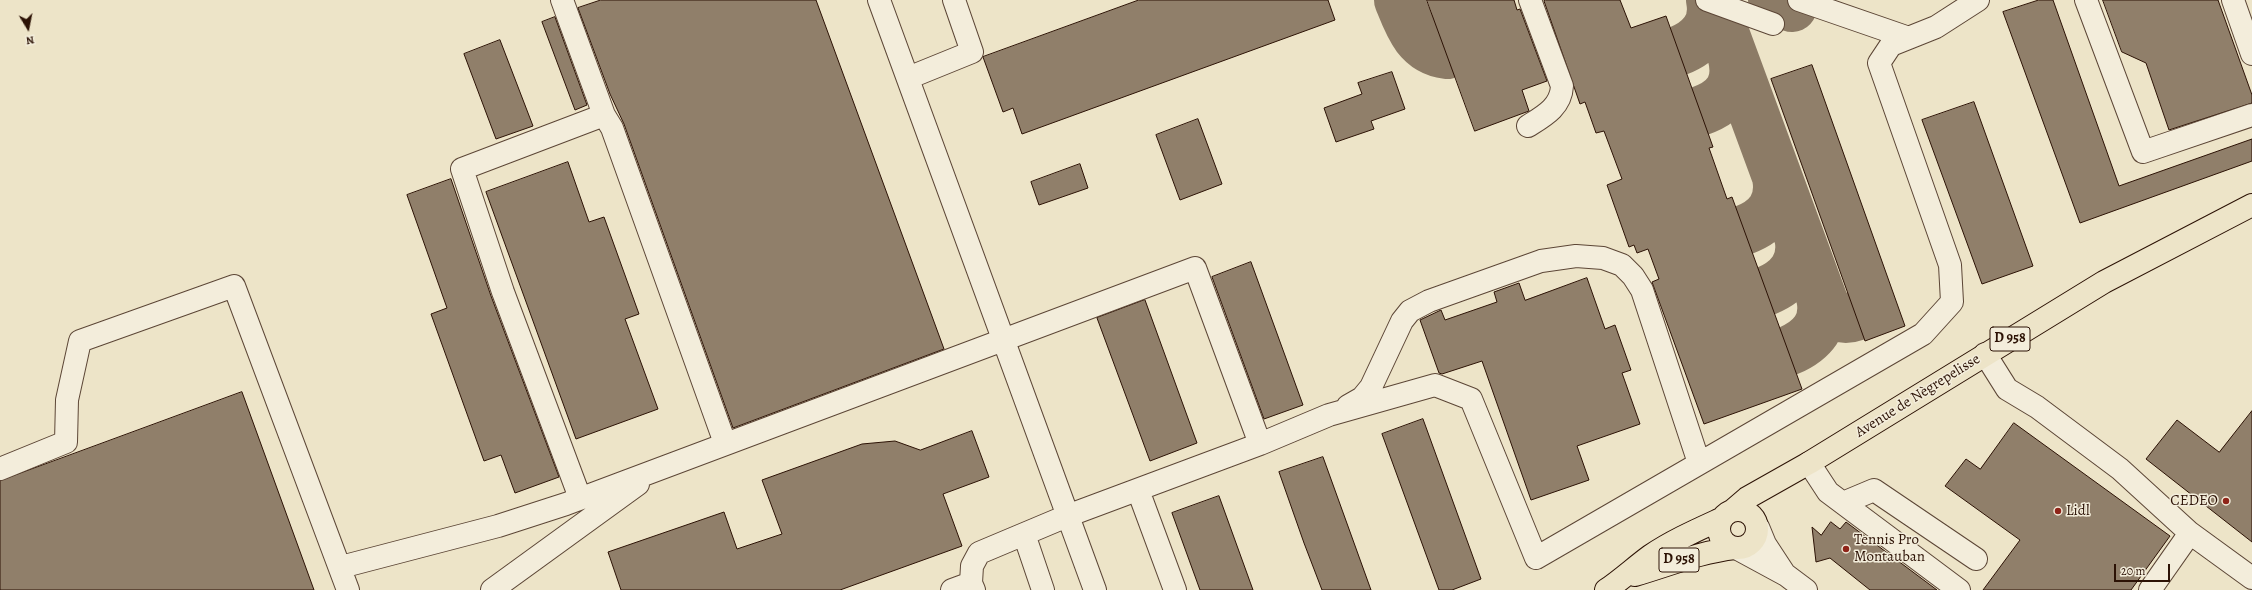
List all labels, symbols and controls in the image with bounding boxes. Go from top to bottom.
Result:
north arrow [8,8,48,48]
text: N [25,32,35,48]
road number: D 958 [1990,327,2030,351]
street label: Avenue de Nègrepelisse [1852,350,1984,442]
place label: CEDEO [2170,492,2218,510]
marker: CEDEO [2221,496,2231,506]
place label: Lidl [2066,502,2090,520]
marker: Lidl [2053,506,2063,516]
place label: Tennis Pro Montauban [1854,531,1925,566]
marker: Tennis Pro Montauban [1841,544,1851,554]
road number: D 958 [1659,548,1699,572]
scale bar [2116,556,2172,582]
text: 20 m [2121,563,2145,579]

